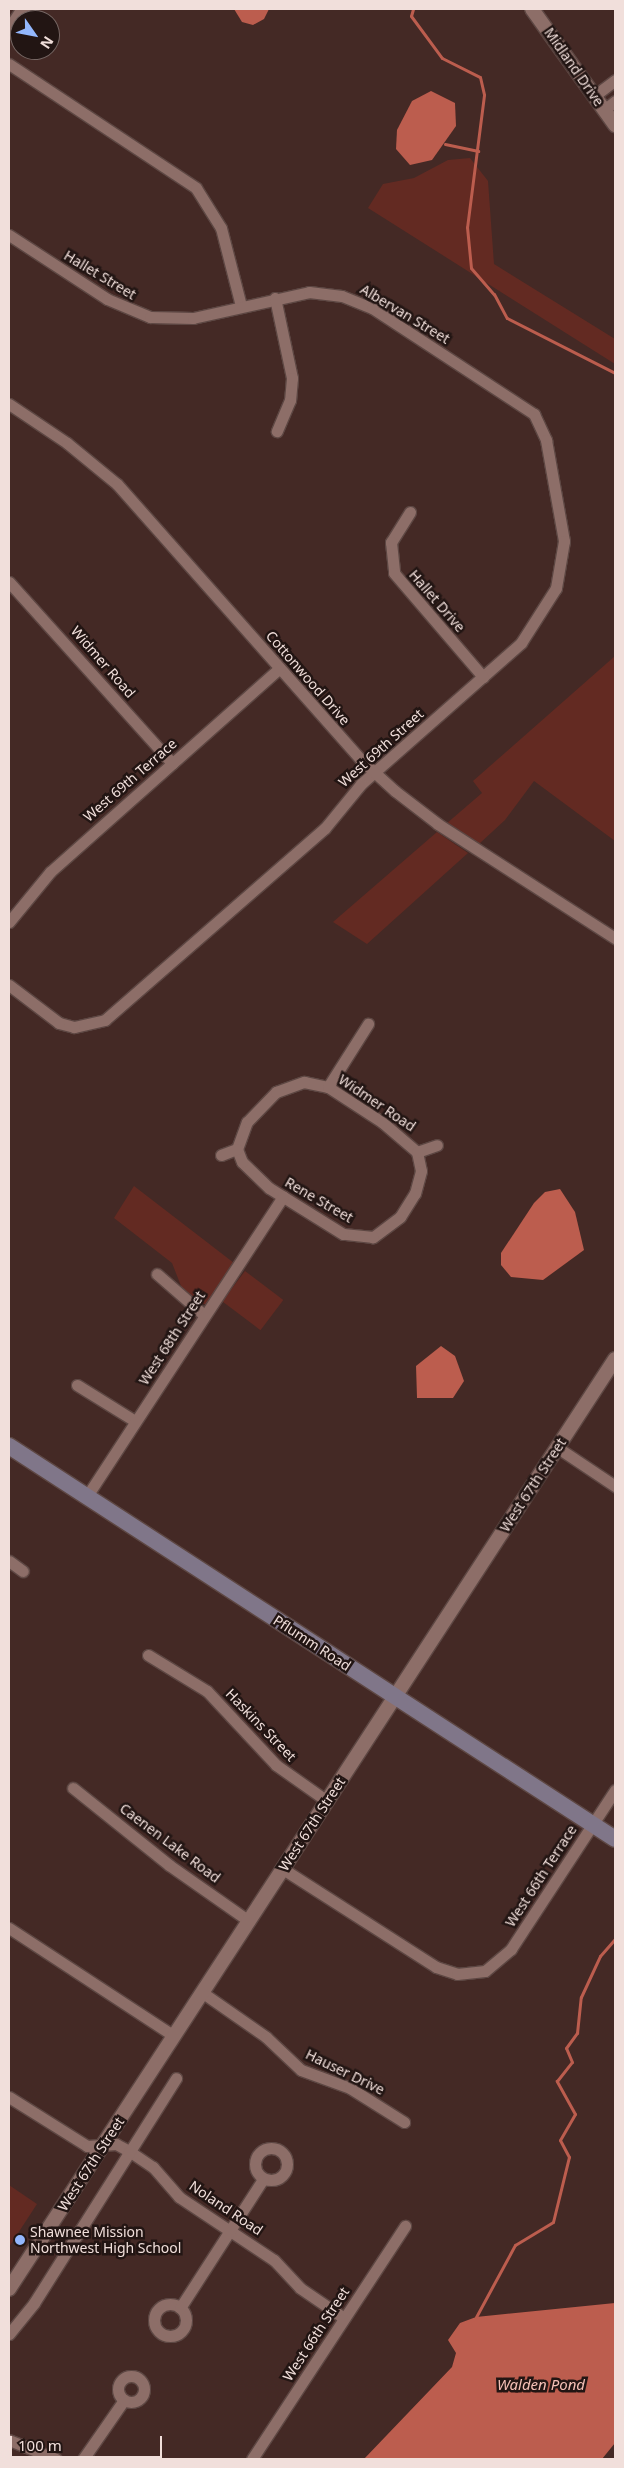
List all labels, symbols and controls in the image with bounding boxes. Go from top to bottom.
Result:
north arrow [10,10,60,60]
street label: Midland Drive [541,25,607,109]
text: N [36,33,58,53]
street label: Hallet Street [61,247,139,303]
street label: Albervan Street [357,281,453,347]
street label: Hallet Drive [406,567,468,635]
street label: Widmer Road [67,623,139,701]
street label: Cottonwood Drive [263,627,353,729]
street label: West 69th Street [335,705,427,791]
street label: West 69th Terrace [80,735,180,825]
street label: Widmer Road [335,1071,419,1135]
street label: Rene Street [282,1174,356,1226]
street label: West 68th Street [135,1288,209,1388]
street label: West 67th Street [496,1435,570,1535]
street label: Pflumm Road [270,1612,354,1674]
street label: Haskins Street [222,1685,300,1765]
street label: West 67th Street [275,1774,349,1874]
street label: Caenen Lake Road [117,1800,223,1886]
street label: West 66th Terrace [502,1822,580,1930]
street label: Hauser Drive [303,2046,387,2098]
street label: West 67th Street [54,2114,128,2214]
street label: Noland Road [186,2177,266,2239]
place label: Shawnee Mission Northwest High School [30,2224,181,2256]
marker: Shawnee Mission Northwest High School [14,2234,26,2246]
street label: West 66th Street [279,2284,353,2384]
water label: Walden Pond [497,2376,585,2394]
scale bar [12,2426,165,2458]
text: 100 m [18,2435,62,2455]

